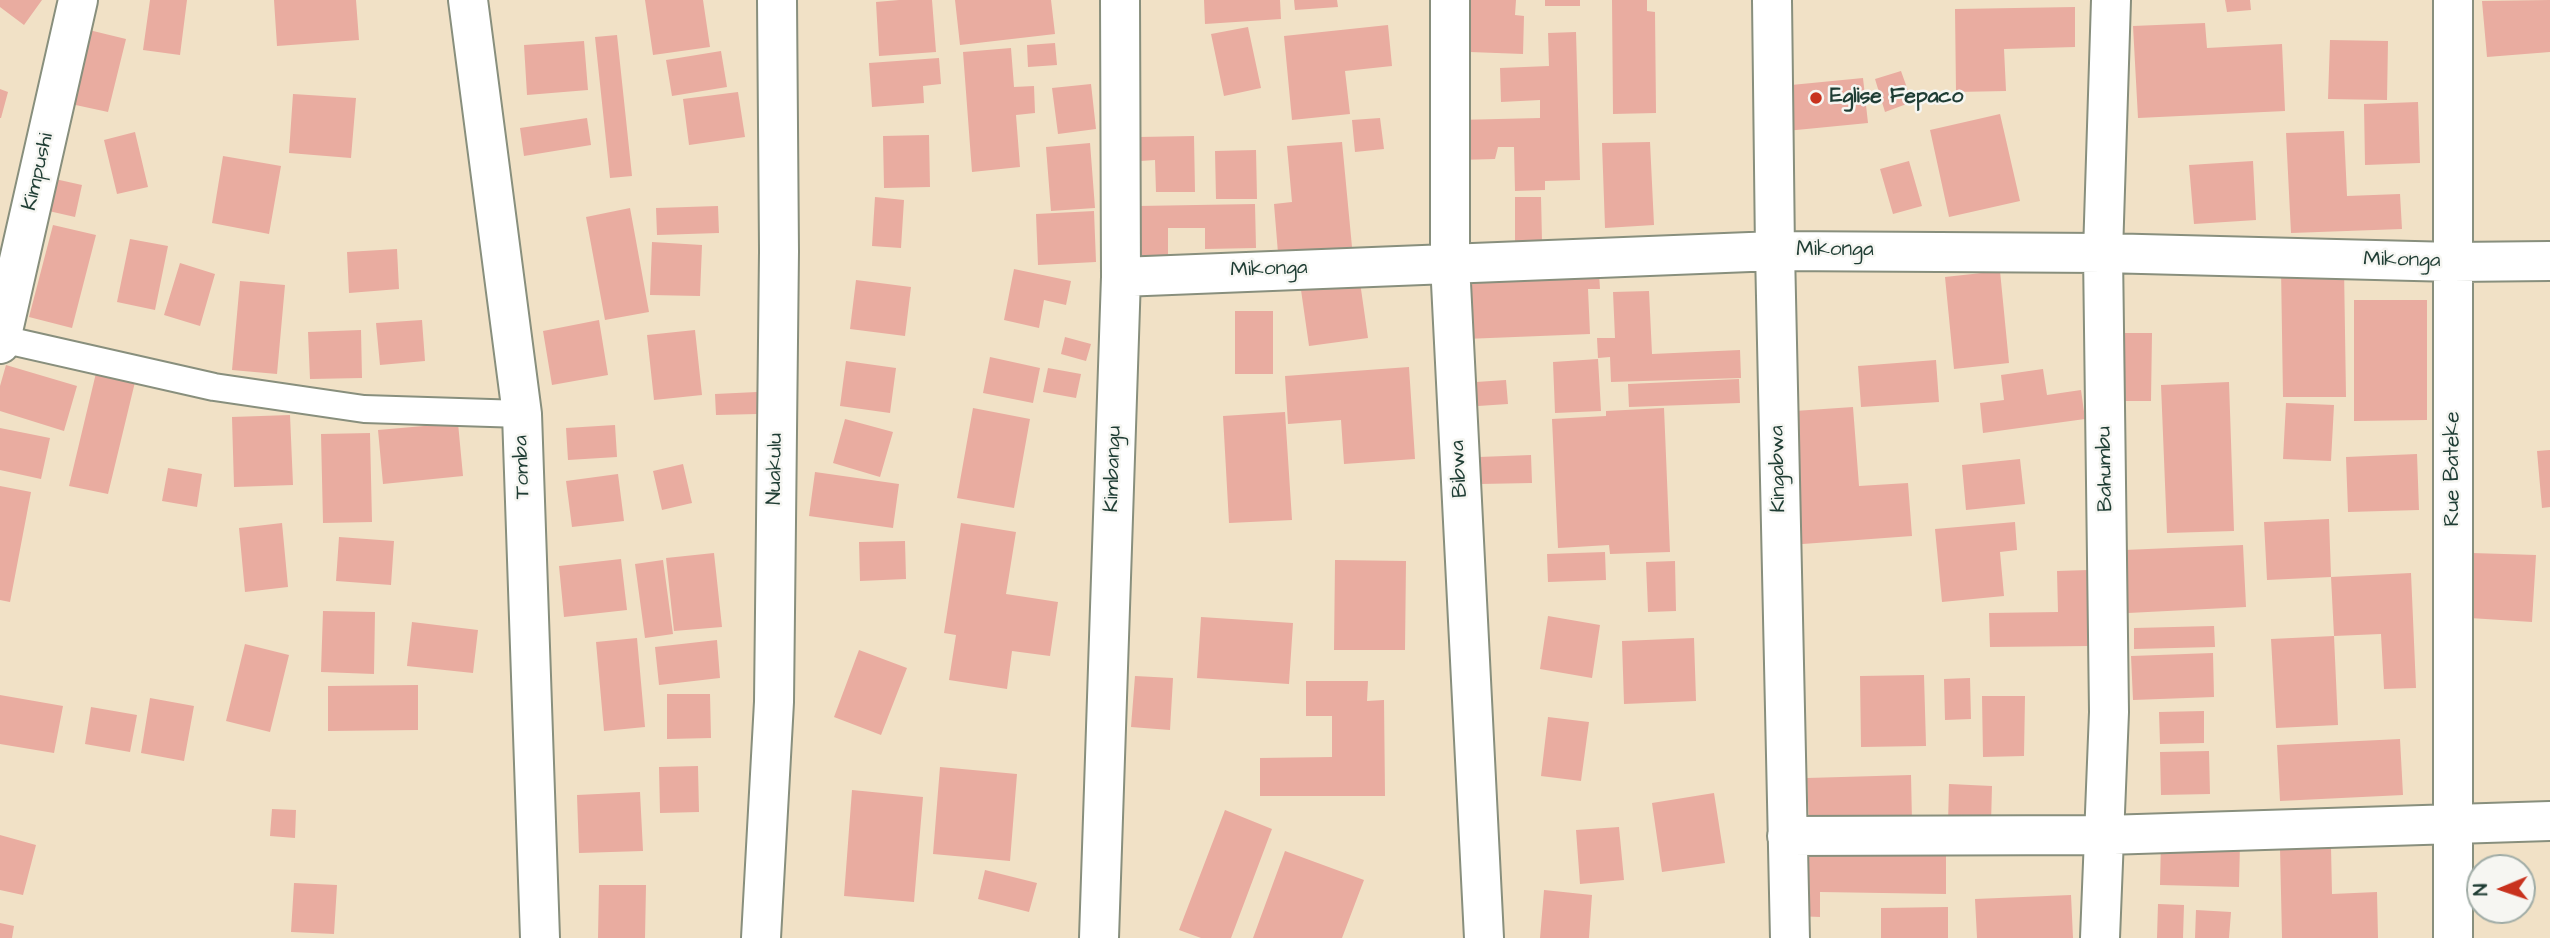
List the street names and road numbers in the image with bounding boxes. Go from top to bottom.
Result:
street label: Kimpushi [18,131,60,213]
street label: Mikonga [1796,238,1874,264]
street label: Mikonga [2363,248,2441,274]
street label: Mikonga [1230,256,1308,284]
street label: Rue Bateke [2441,411,2467,527]
street label: Kimbangu [1100,425,1128,513]
street label: Kingabwa [1766,425,1792,513]
street label: Bahumbu [2093,426,2119,512]
street label: Nuakulu [763,433,789,505]
street label: Tomba [509,435,537,499]
street label: Bibwa [1446,440,1474,498]

